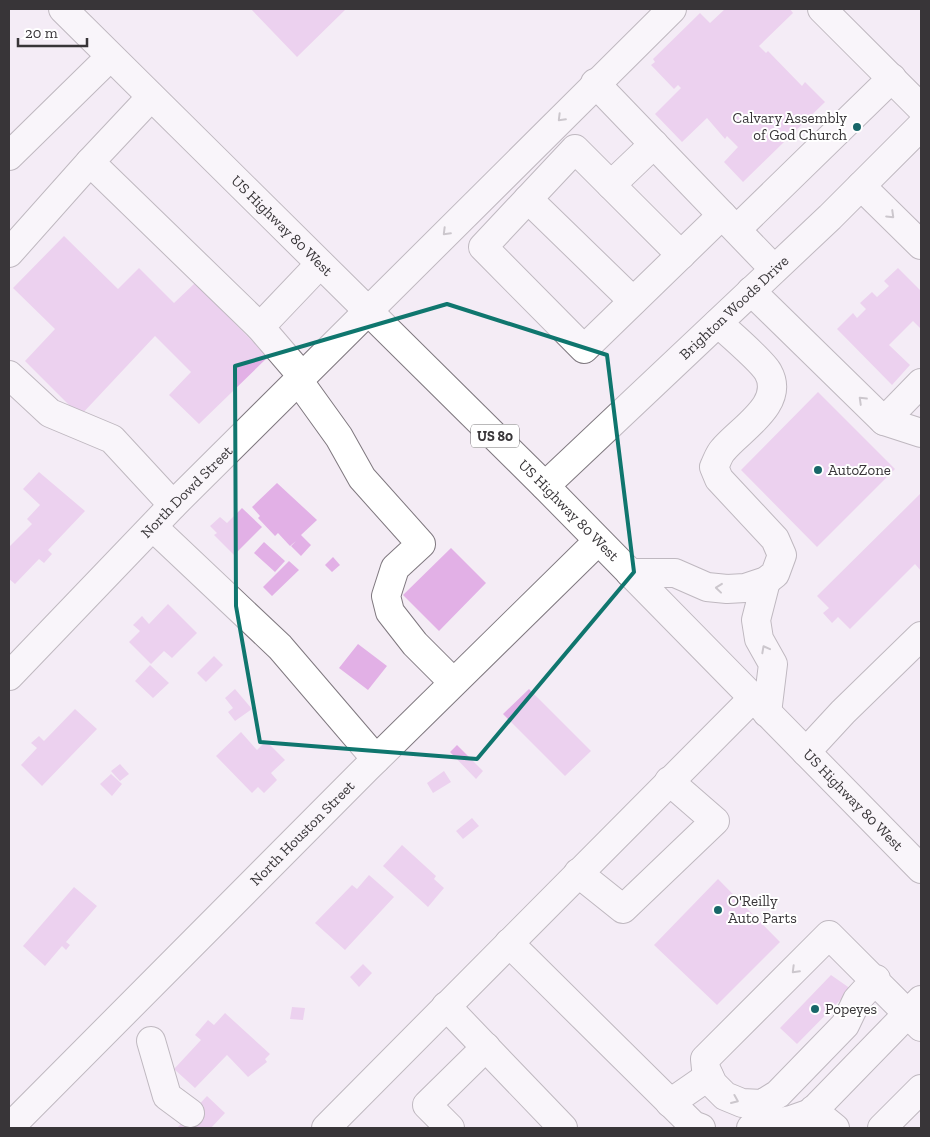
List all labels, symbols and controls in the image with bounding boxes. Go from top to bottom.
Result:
scale bar [18,15,86,47]
text: 20 m [25,24,58,42]
place label: Calvary Assembly of God Church [733,109,848,144]
one-way arrow [557,112,566,121]
marker: Calvary Assembly of God Church [851,121,863,133]
street label: US Highway 80 West [227,172,337,280]
one-way arrow [885,210,894,219]
one-way arrow [442,227,451,236]
street label: Brighton Woods Drive [676,252,792,363]
one-way arrow [859,397,868,406]
road number: US 80 [471,424,519,448]
street label: North Dowd Street [137,442,237,542]
street label: US Highway 80 West [515,456,623,565]
place label: AutoZone [828,461,891,479]
marker: AutoZone [812,464,824,476]
one-way arrow [715,583,723,594]
one-way arrow [761,645,771,654]
street label: US Highway 80 West [799,745,907,855]
street label: North Houston Street [246,777,359,889]
place label: O'Reilly Auto Parts [728,892,797,927]
marker: O'Reilly Auto Parts [712,904,724,916]
one-way arrow [792,964,801,973]
place label: Popeyes [825,1000,877,1018]
marker: Popeyes [809,1003,821,1015]
one-way arrow [730,1094,738,1104]

